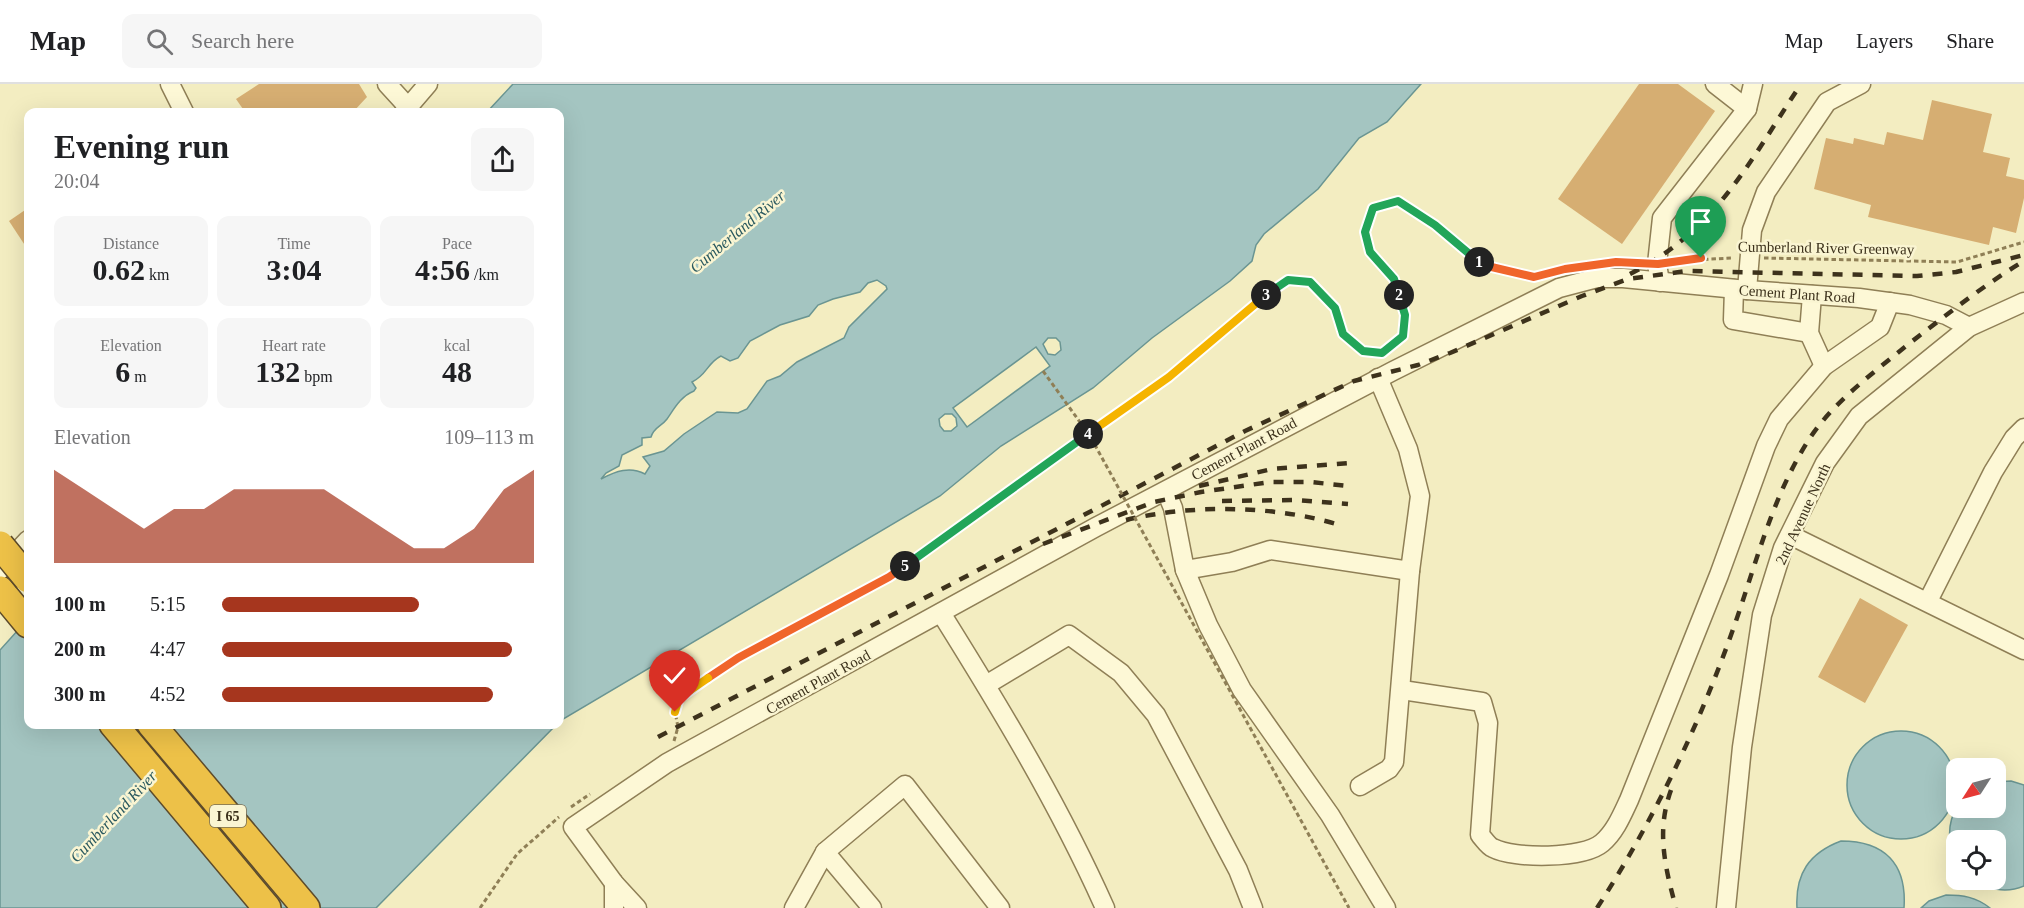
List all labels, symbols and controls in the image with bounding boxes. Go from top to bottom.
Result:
search box [122,14,542,68]
text: Map [30,25,86,56]
icon: search [143,25,176,58]
text: Search here [191,28,294,53]
text: Map [1785,29,1823,53]
text: Layers [1856,29,1913,53]
text: Share [1946,29,1994,53]
button: share [471,128,534,191]
text: Evening run [54,129,229,165]
text: 20:04 [54,170,100,192]
water label: Cumberland River [686,186,789,276]
pin [1675,196,1726,258]
icon: arrive [1684,205,1717,238]
text: Distance [103,235,159,252]
text: Time [277,235,311,252]
text: Pace [442,235,472,252]
street label: Cumberland River Greenway [1738,238,1915,258]
pin: 1 [1464,247,1494,277]
text: 0.62 [93,253,145,286]
text: 3:04 [267,253,322,286]
text: 4:56 [415,253,470,286]
text: 1 [1475,253,1483,270]
text: km [145,266,169,283]
text: /km [470,266,499,283]
pin: 3 [1251,280,1281,310]
pin: 2 [1384,280,1414,310]
street label: Cement Plant Road [1738,282,1856,306]
text: 3 [1262,286,1270,303]
text: 2 [1395,286,1403,303]
text: Elevation [100,337,162,354]
text: Heart rate [262,337,326,354]
text: kcal [444,337,470,354]
text: 6 [115,355,130,388]
text: 132 [255,355,300,388]
text: 48 [442,355,472,388]
text: m [130,368,147,385]
text: bpm [300,368,333,385]
street label: Cement Plant Road [1189,414,1300,483]
pin: 4 [1073,419,1103,449]
text: 4 [1084,425,1092,442]
text: Elevation [54,426,131,448]
text: 109–113 m [444,426,534,448]
street label: 2nd Avenue North [1773,460,1834,567]
pin: 5 [890,551,920,581]
text: 5 [901,557,909,574]
text: 100 m [54,593,106,615]
text: 5:15 [150,593,186,615]
text: 200 m [54,638,106,660]
text: 4:47 [150,638,186,660]
street label: Cement Plant Road [763,646,873,717]
pin [649,650,700,712]
icon: check [658,659,691,692]
text: 300 m [54,683,106,705]
text: 4:52 [150,683,186,705]
north arrow [1946,758,2006,818]
map controls [1946,758,2006,890]
water label: Cumberland River [67,767,161,866]
road number: I 65 [210,805,246,827]
button: locate [1946,830,2006,890]

